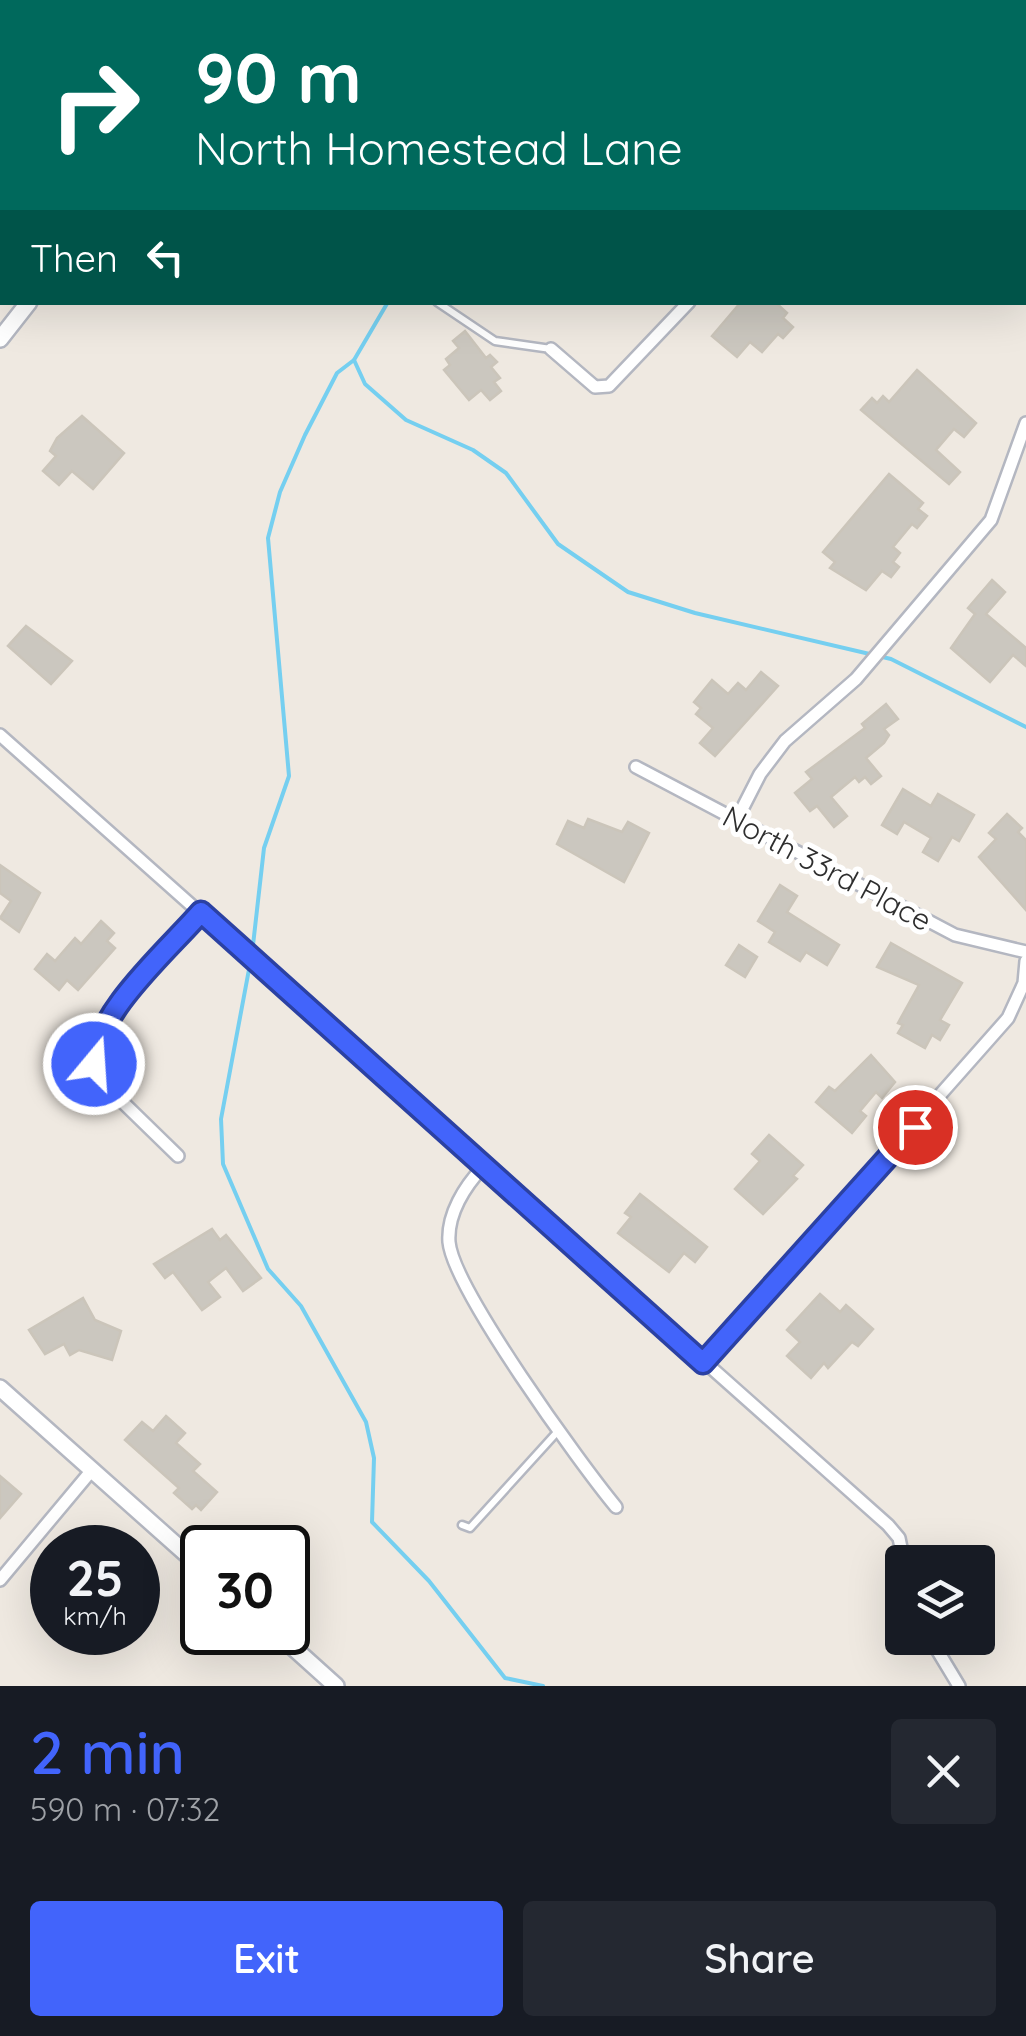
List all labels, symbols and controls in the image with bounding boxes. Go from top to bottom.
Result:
text: 90 m [195,33,362,121]
icon: right [30,40,160,170]
text: North Homestead Lane [195,120,683,176]
icon: left [138,230,193,285]
text: Then [30,234,118,282]
street label: North 33rd Place [717,797,938,939]
position arrow [42,1012,146,1116]
pin [873,1085,958,1170]
icon: arrive [888,1100,943,1155]
speed limit sign: 30 [180,1525,310,1655]
map controls [885,1545,995,1655]
button: layers [885,1545,995,1655]
text: 25 [66,1546,124,1609]
text: km/h [63,1600,127,1631]
text: 2 min [30,1714,185,1789]
button: close [891,1719,996,1824]
text: 590 m · 07:32 [30,1789,220,1829]
button: Exit [30,1901,503,2016]
button: Share [523,1901,996,2016]

